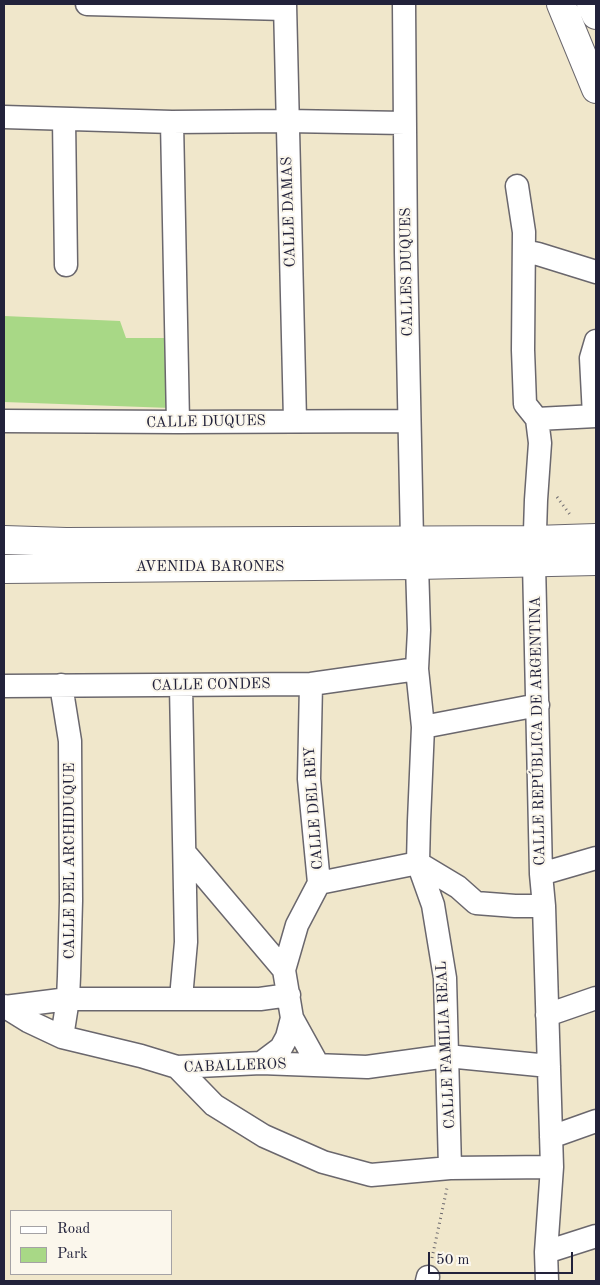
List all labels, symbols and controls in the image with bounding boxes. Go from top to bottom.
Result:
street label: CALLE DAMAS [278,156,300,268]
street label: CALLES DUQUES [397,207,417,337]
street label: CALLE DUQUES [146,412,266,432]
street label: AVENIDA BARONES [136,558,284,576]
street label: CALLE REPÚBLICA DE ARGENTINA [527,596,549,866]
street label: CALLE CONDES [151,675,271,695]
street label: CALLE DEL REY [301,746,327,870]
street label: CALLE DEL ARCHIDUQUE [61,763,79,959]
street label: CALLE FAMILIA REAL [433,960,459,1130]
street label: CABALLEROS [183,1055,287,1077]
legend [10,1210,172,1275]
text: Road [57,1222,90,1237]
scale bar [430,1242,575,1274]
text: Park [57,1247,88,1262]
text: 50 m [436,1253,470,1268]

